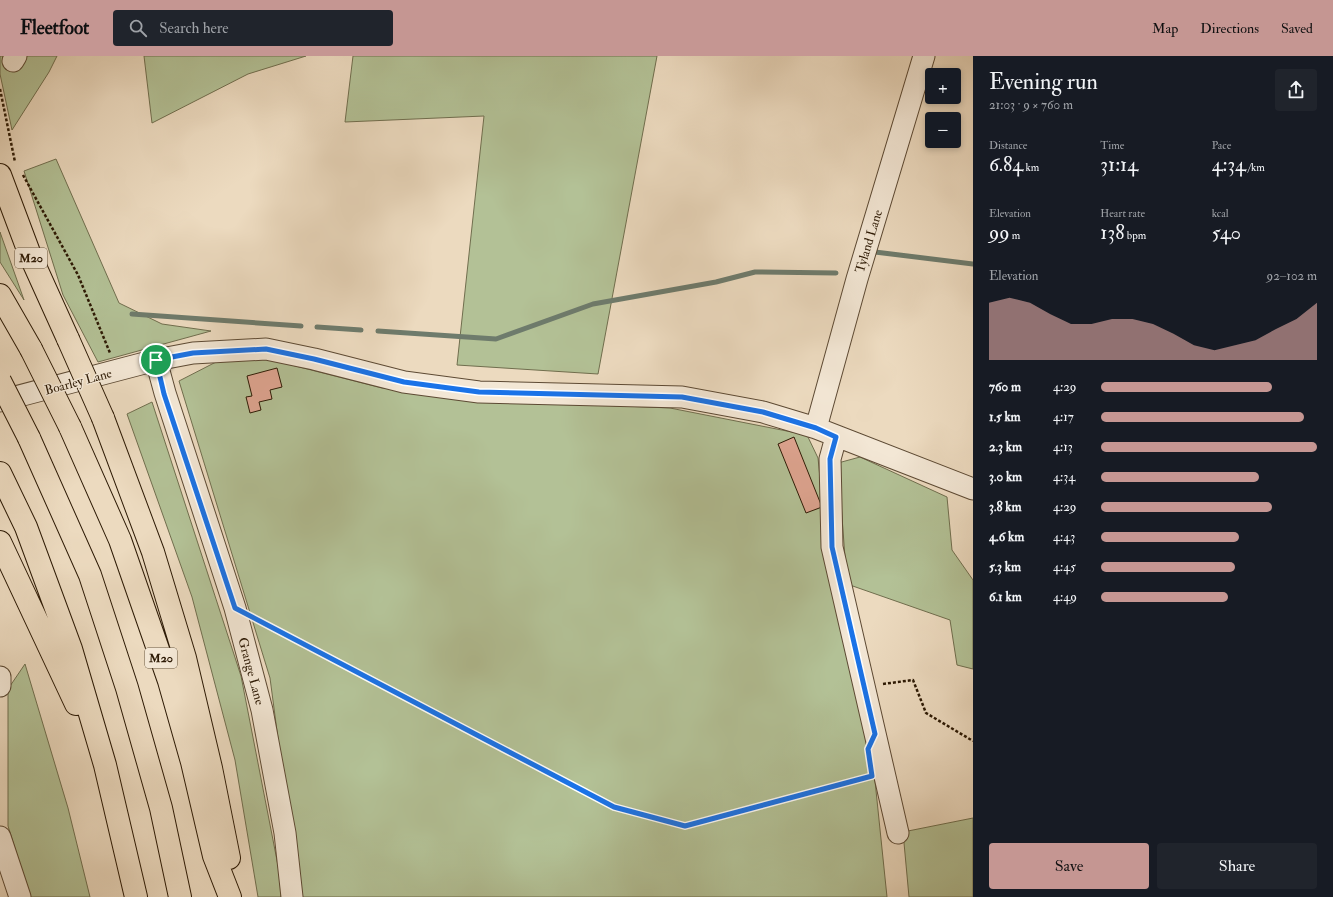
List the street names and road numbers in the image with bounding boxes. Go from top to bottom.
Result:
street label: Tyland Lane [852,207,887,275]
road number: M20 [15,248,47,268]
street label: Boarley Lane [43,365,114,400]
street label: Grange Lane [234,636,268,707]
road number: M20 [145,648,177,668]

